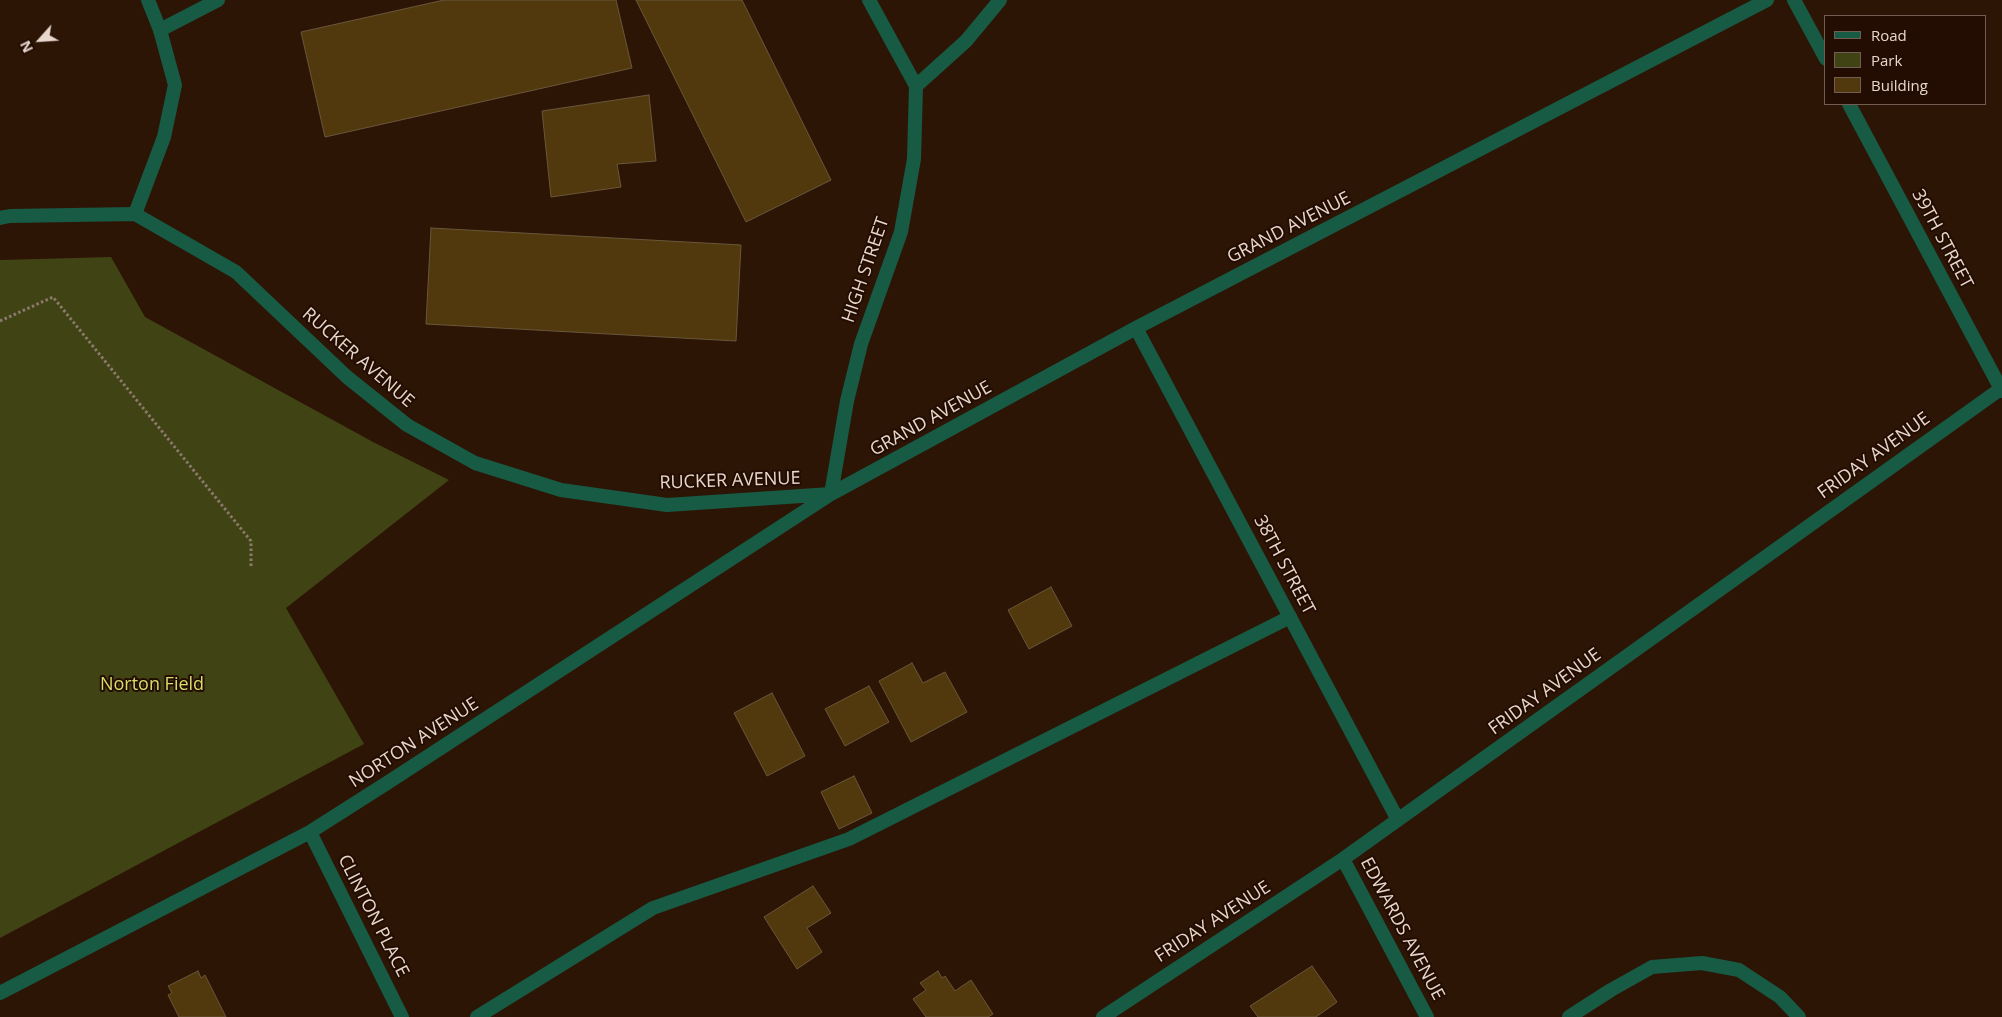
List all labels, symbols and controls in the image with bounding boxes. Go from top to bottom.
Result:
north arrow [15,15,65,65]
legend [1824,15,1987,105]
text: Road [1871,25,1907,45]
text: N [15,38,37,56]
text: Park [1871,50,1902,70]
text: Building [1871,75,1928,95]
street label: 39TH STREET [1907,186,1977,292]
street label: GRAND AVENUE [1224,188,1354,268]
street label: HIGH STREET [838,214,894,326]
street label: RUCKER AVENUE [298,304,418,412]
street label: GRAND AVENUE [866,377,996,461]
street label: FRIDAY AVENUE [1814,408,1934,504]
street label: RUCKER AVENUE [659,468,801,494]
street label: 38TH STREET [1249,512,1319,618]
street label: FRIDAY AVENUE [1485,644,1605,740]
park label: Norton Field [100,674,204,696]
street label: NORTON AVENUE [345,693,483,793]
street label: CLINTON PLACE [333,851,413,981]
street label: EDWARDS AVENUE [1355,854,1449,1004]
street label: FRIDAY AVENUE [1151,877,1275,967]

